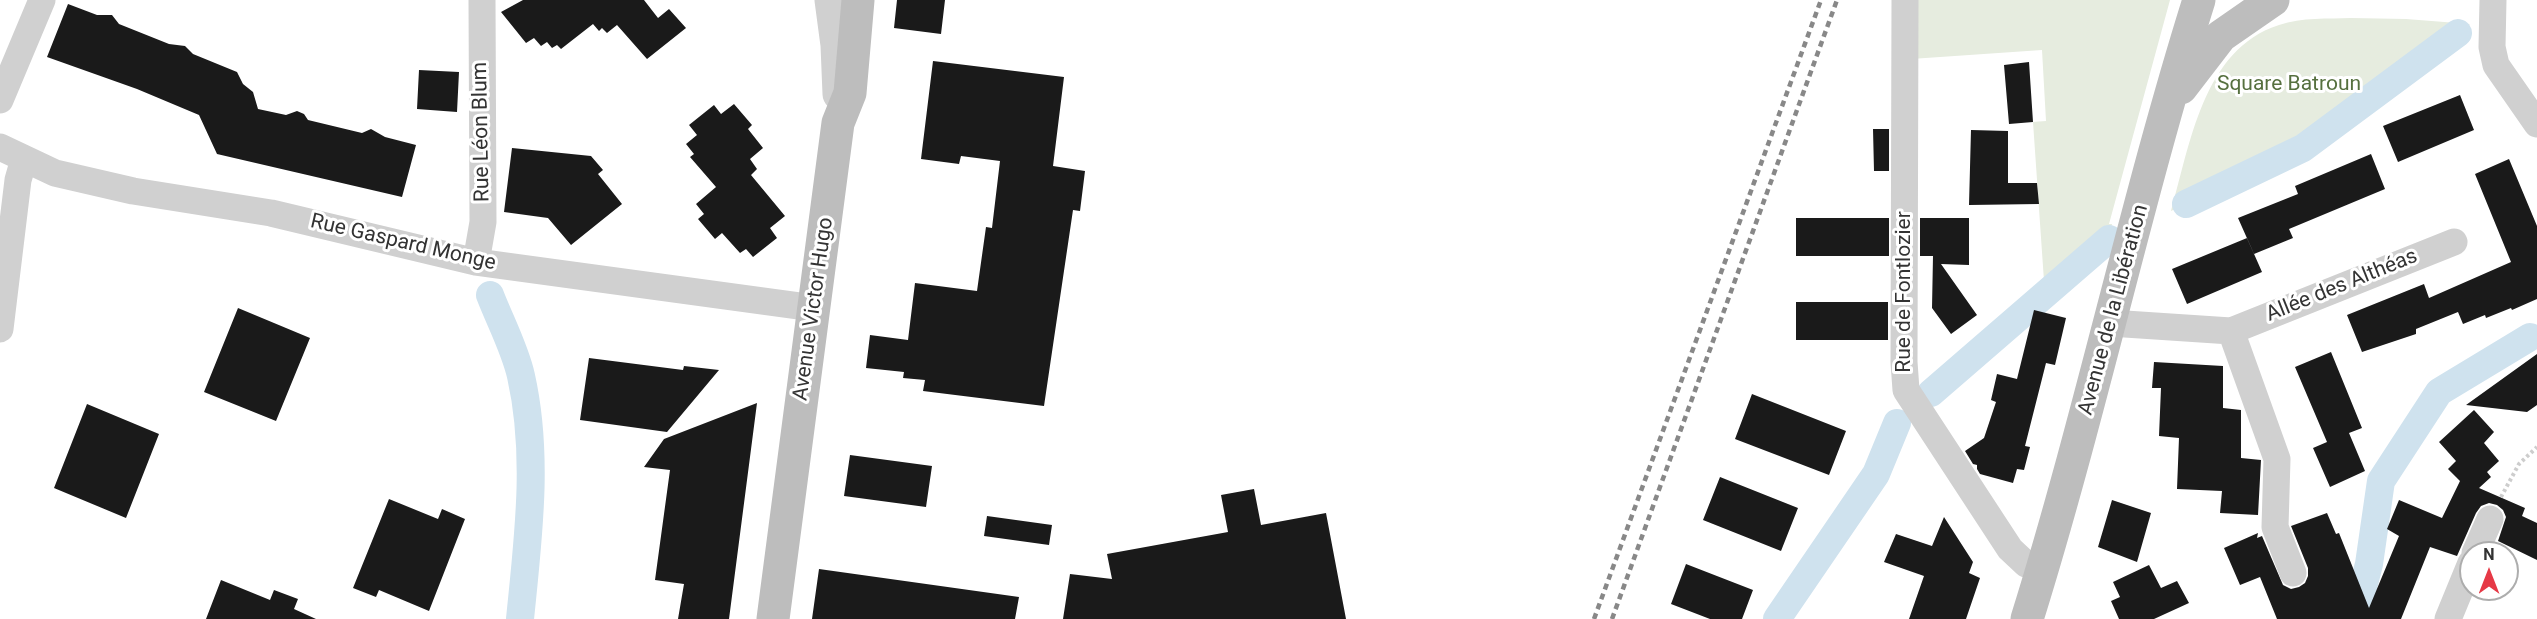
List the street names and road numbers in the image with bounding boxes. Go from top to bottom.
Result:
street label: Rue Léon Blum [468,62,496,202]
street label: Avenue de la Libération [2074,202,2154,418]
street label: Rue Gaspard Monge [308,209,498,277]
street label: Rue de Fontlozier [1892,211,1918,373]
street label: Avenue Victor Hugo [789,216,839,402]
street label: Allée des Althéas [2263,244,2421,328]

